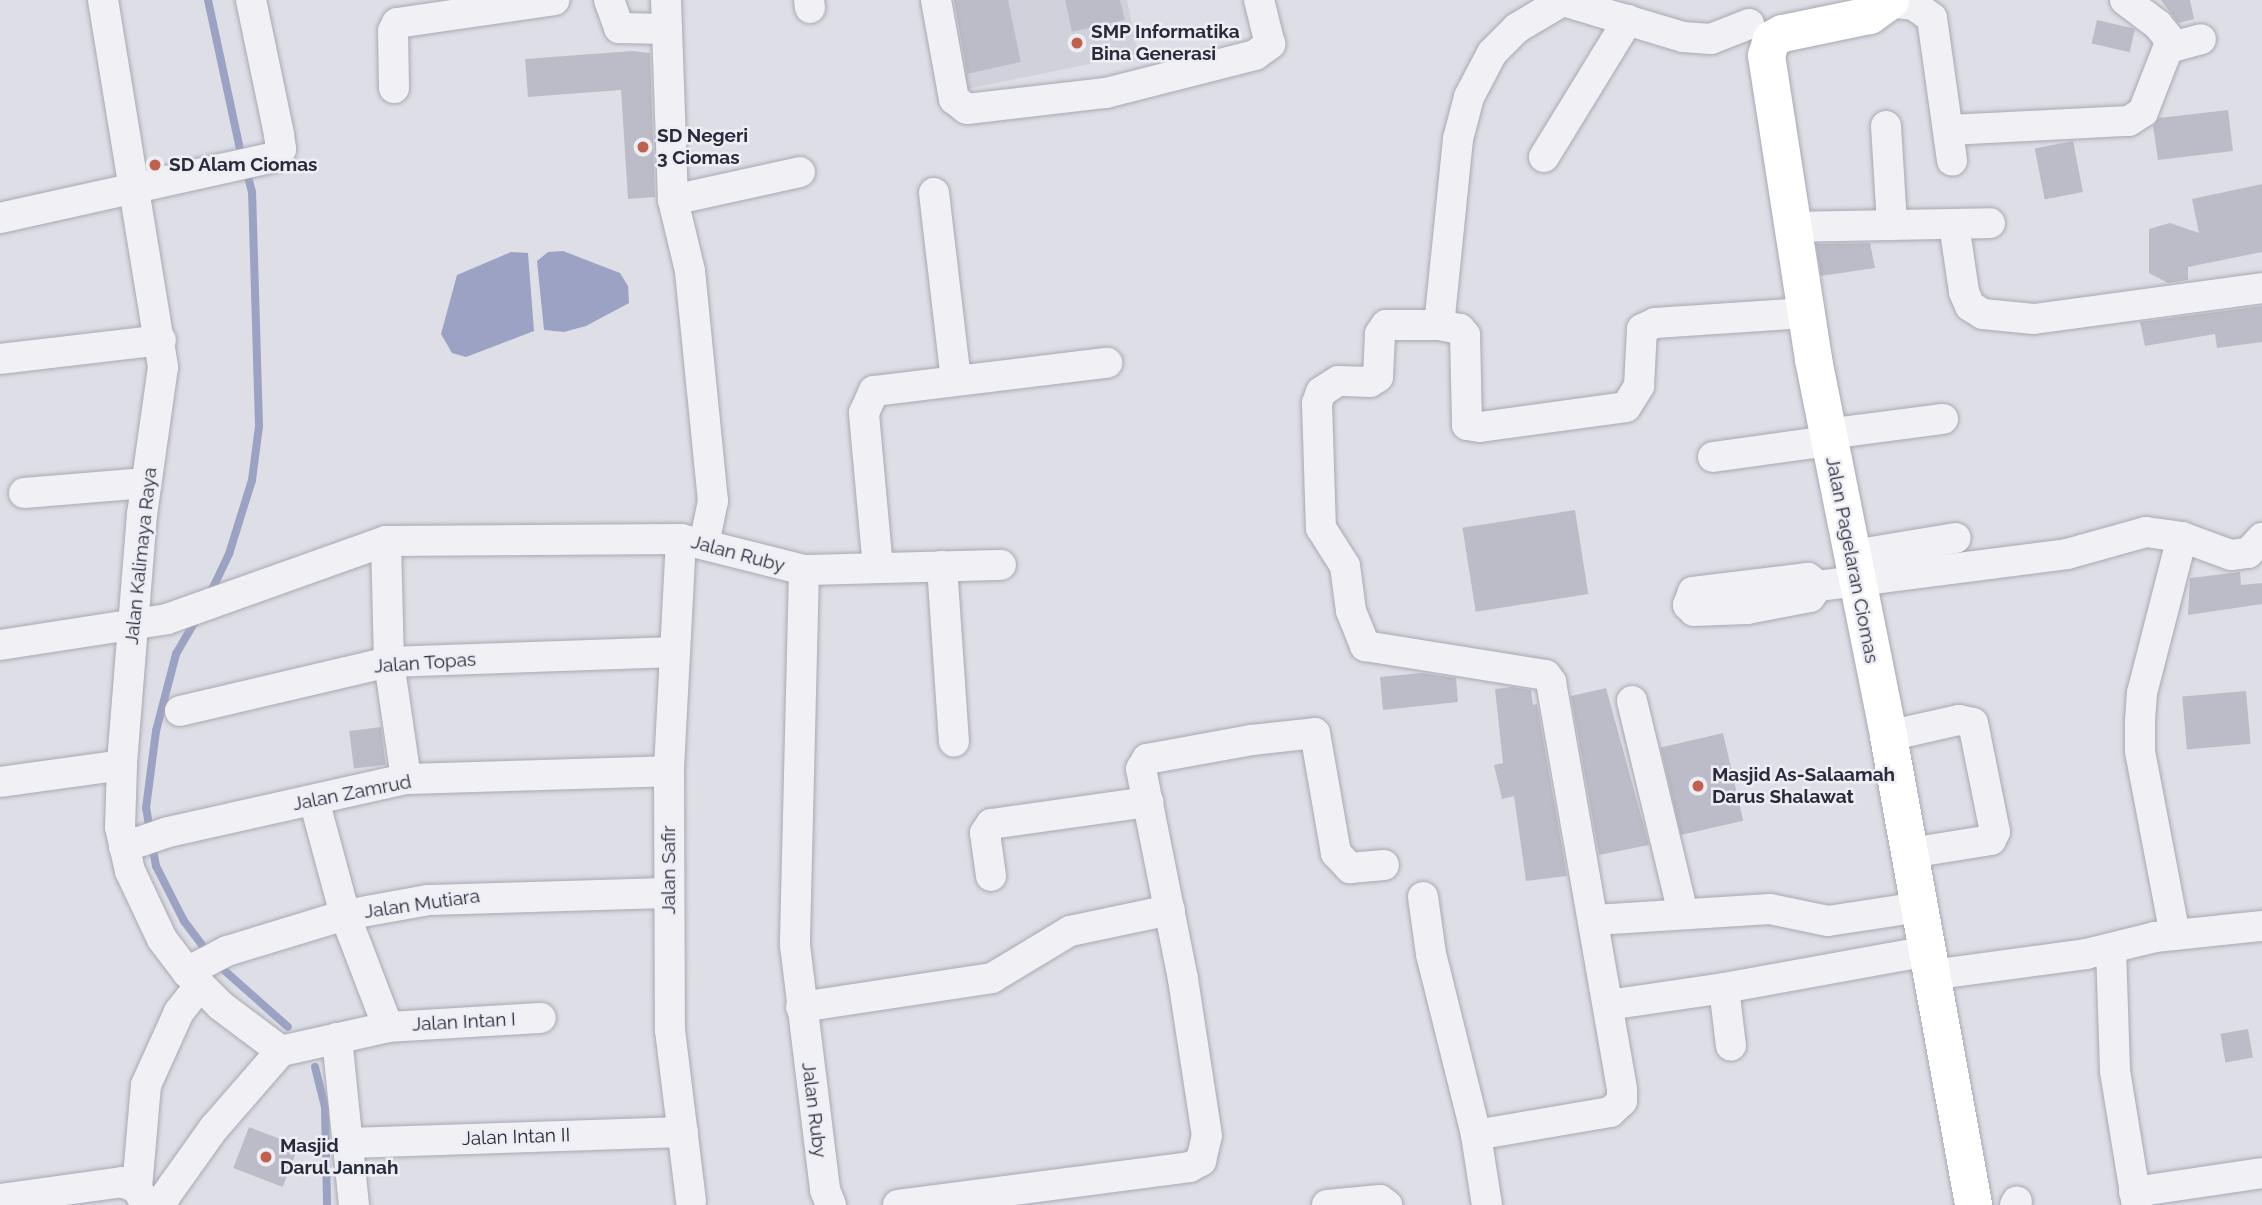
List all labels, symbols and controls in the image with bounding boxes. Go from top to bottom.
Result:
place label: SMP Informatika Bina Generasi [1091,21,1240,65]
marker: SMP Informatika Bina Generasi [1069,35,1085,51]
place label: SD Negeri 3 Ciomas [657,125,748,169]
marker: SD Negeri 3 Ciomas [635,139,651,155]
place label: SD Alam Ciomas [169,154,318,176]
marker: SD Alam Ciomas [147,157,163,173]
street label: Jalan Pagelaran Ciomas [1821,455,1883,665]
street label: Jalan Kalimaya Raya [120,466,162,646]
street label: Jalan Ruby [689,531,787,577]
street label: Jalan Topas [373,648,477,678]
place label: Masjid As-Salaamah Darus Shalawat [1712,764,1896,808]
street label: Jalan Zamrud [291,770,413,816]
marker: Masjid As-Salaamah Darus Shalawat [1690,778,1706,794]
street label: Jalan Safir [658,826,680,914]
street label: Jalan Mutiara [363,885,481,923]
street label: Jalan Intan I [412,1008,516,1036]
street label: Jalan Ruby [797,1061,831,1159]
street label: Jalan Intan II [461,1124,571,1150]
place label: Masjid Darul Jannah [280,1135,399,1179]
marker: Masjid Darul Jannah [258,1149,274,1165]

